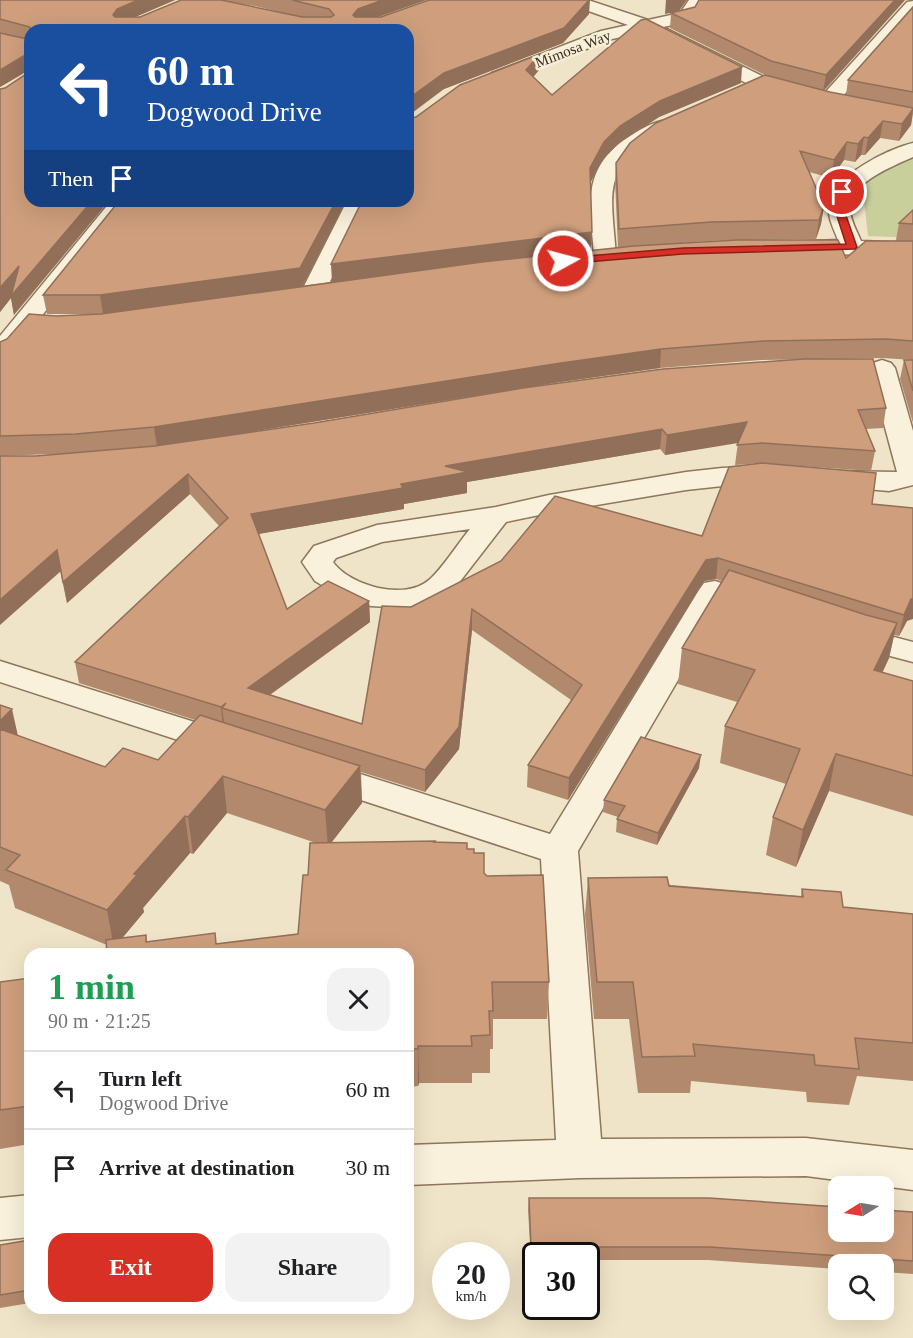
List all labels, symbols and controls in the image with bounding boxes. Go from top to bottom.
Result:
street label: Mimosa Way [533,27,614,71]
icon: left [48,48,126,126]
text: 60 m [147,48,235,94]
text: Dogwood Drive [147,97,322,127]
icon: arrive [105,162,138,195]
text: Then [48,166,93,191]
pin [816,166,867,217]
icon: arrive [825,175,858,208]
position arrow [531,229,595,293]
text: 1 min [48,967,135,1007]
button: close [327,968,390,1031]
text: 90 m · 21:25 [48,1010,151,1032]
text: Turn left [99,1066,182,1091]
icon: left [48,1074,81,1107]
text: 60 m [345,1077,390,1102]
text: Dogwood Drive [99,1092,228,1114]
icon: arrive [48,1152,81,1185]
text: Arrive at destination [99,1155,295,1180]
text: 30 m [345,1155,390,1180]
north arrow [828,1176,894,1242]
map controls [828,1176,894,1320]
button: Exit [48,1233,213,1302]
button: Share [225,1233,390,1302]
speed limit sign: 30 [522,1242,600,1320]
button: search [828,1254,894,1320]
text: 20 [456,1257,486,1290]
text: km/h [456,1288,486,1304]

